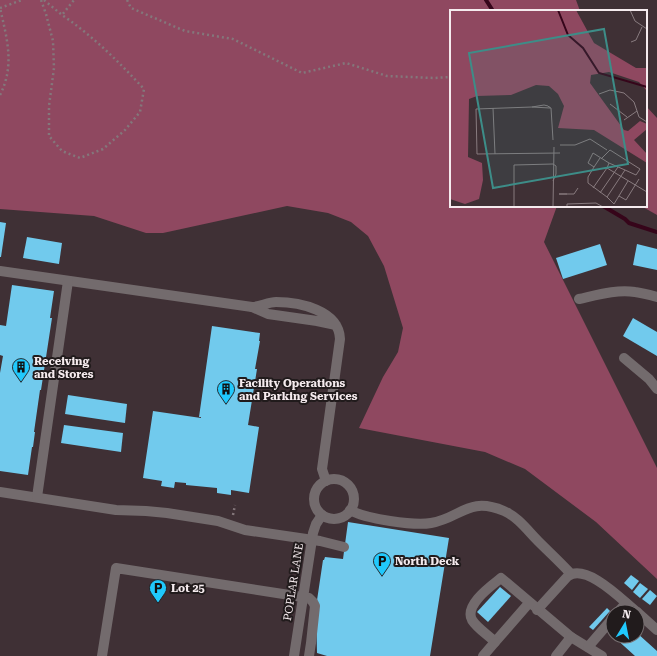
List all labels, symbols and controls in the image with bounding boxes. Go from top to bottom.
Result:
inset map [450,10,647,207]
place label: Receiving and Stores [34,355,94,381]
building icon: Receiving and Stores [11,357,31,382]
place label: Facility Operations and Parking Services [239,377,358,403]
building icon: Facility Operations and Parking Services [216,379,236,404]
street label: POPLAR LANE [281,542,306,622]
parking icon: North Deck [372,551,392,576]
place label: North Deck [395,555,460,568]
parking icon: Lot 25 [148,578,168,603]
place label: Lot 25 [171,582,205,595]
north arrow [605,604,645,644]
text: N [621,608,632,622]

